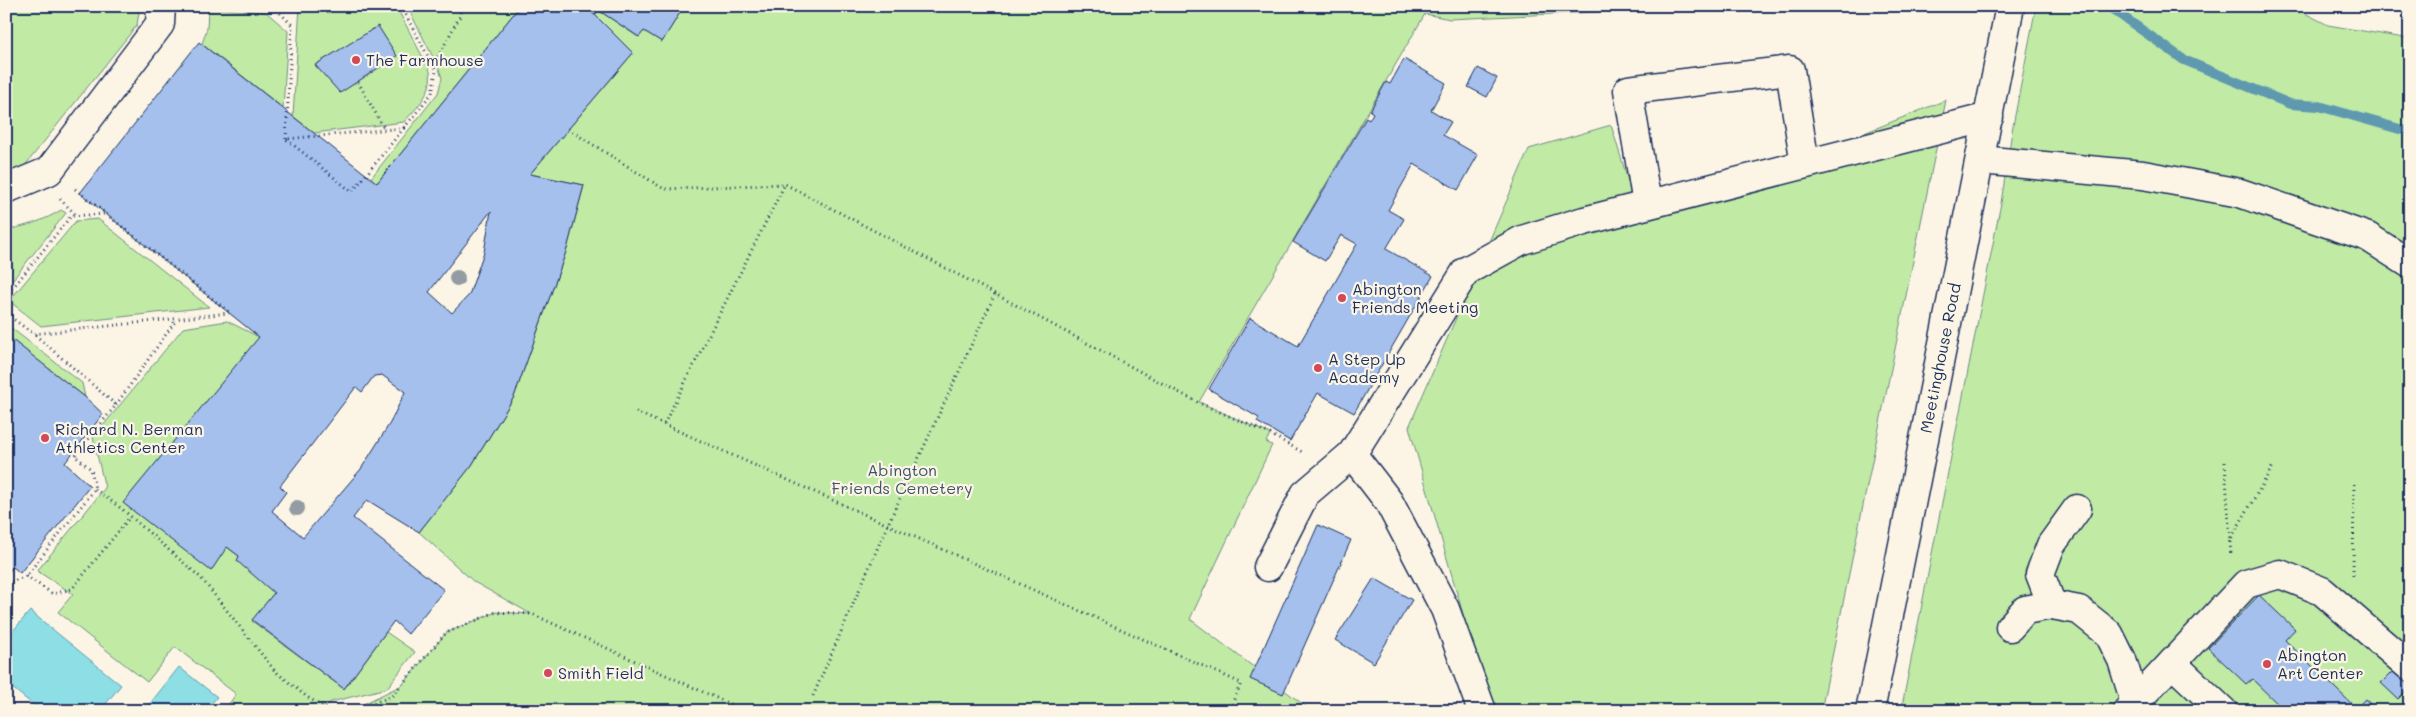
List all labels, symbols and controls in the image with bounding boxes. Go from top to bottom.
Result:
place label: The Farmhouse [366,49,484,70]
marker: The Farmhouse [350,54,362,66]
place label: Abington Friends Meeting [1352,278,1478,317]
street label: Meetinghouse Road [1914,281,1965,435]
marker: Abington Friends Meeting [1336,292,1348,304]
place label: A Step Up Academy [1328,348,1406,387]
marker: A Step Up Academy [1312,362,1324,374]
place label: Richard N. Berman Athletics Center [55,418,203,457]
marker: Richard N. Berman Athletics Center [39,432,51,444]
park label: Abington Friends Cemetery [832,459,973,498]
place label: Abington Art Center [2277,644,2363,683]
marker: Abington Art Center [2261,658,2273,670]
place label: Smith Field [558,662,644,683]
marker: Smith Field [542,667,554,679]

